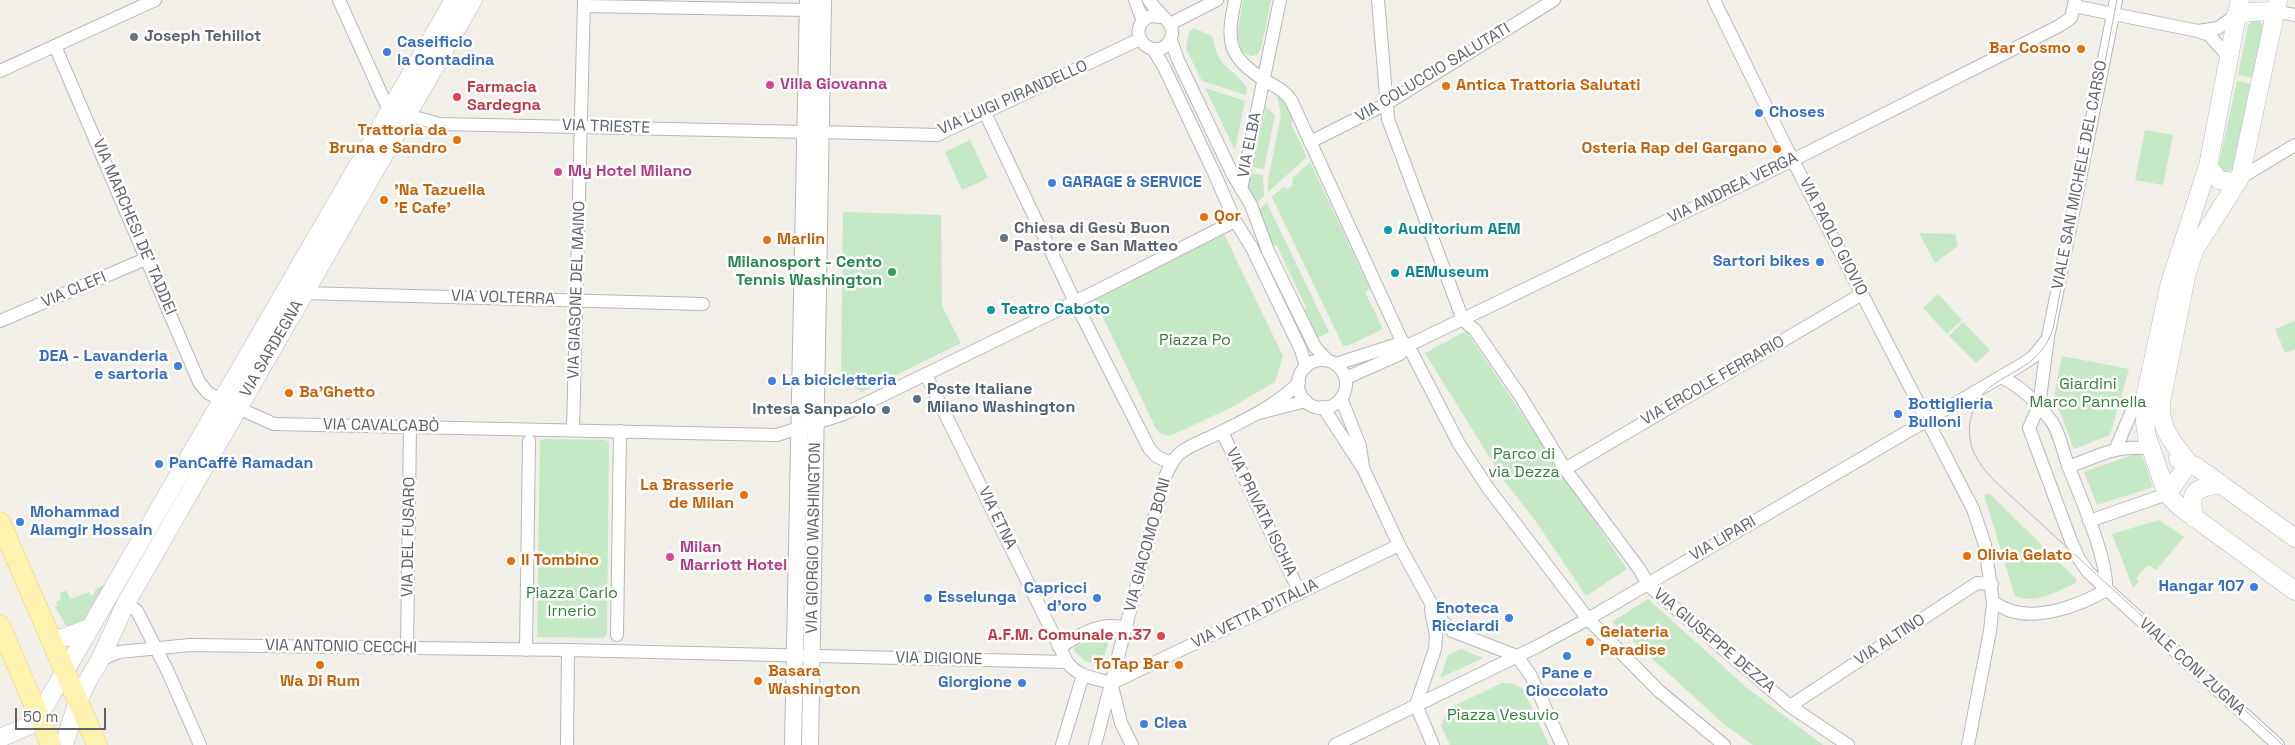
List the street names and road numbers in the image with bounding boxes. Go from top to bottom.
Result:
street label: VIA COLUCCIO SALUTATI [1352,19,1514,127]
street label: VIA LUIGI PIRANDELLO [935,56,1091,140]
street label: VIALE SAN MICHELE DEL CARSO [2048,59,2112,291]
street label: VIA ELBA [1234,111,1266,179]
street label: VIA TRIESTE [562,116,650,138]
street label: VIA MARCHESI DE' TADDEI [88,136,180,318]
street label: VIA ANDREA VERGA [1665,148,1801,228]
street label: VIA PAOLO GIOVIO [1795,175,1871,299]
street label: VIA GIASONE DEL MAINO [564,201,590,379]
street label: VIA CLEFI [39,268,109,312]
street label: VIA VOLTERRA [451,287,555,309]
street label: VIA SARDEGNA [236,297,308,401]
street label: VIA ERCOLE FERRARIO [1638,332,1788,430]
street label: VIA CAVALCABÒ [323,415,439,437]
street label: VIA GIORGIO WASHINGTON [803,442,825,634]
street label: VIA PRIVATA ISCHIA [1222,445,1300,579]
street label: VIA GIACOMO BONI [1121,476,1175,614]
street label: VIA DEL FUSARO [398,477,420,597]
street label: VIA ETNA [974,484,1020,552]
street label: VIA LIPARI [1686,512,1760,566]
street label: VIA VETTA D'ITALIA [1189,575,1321,653]
street label: VIA GIUSEPPE DEZZA [1649,585,1779,697]
street label: VIA ALTINO [1851,610,1929,670]
street label: VIALE CONI ZUGNA [2135,614,2249,720]
street label: VIA ANTONIO CECCHI [265,636,417,658]
street label: VIA DIGIONE [895,649,983,669]

